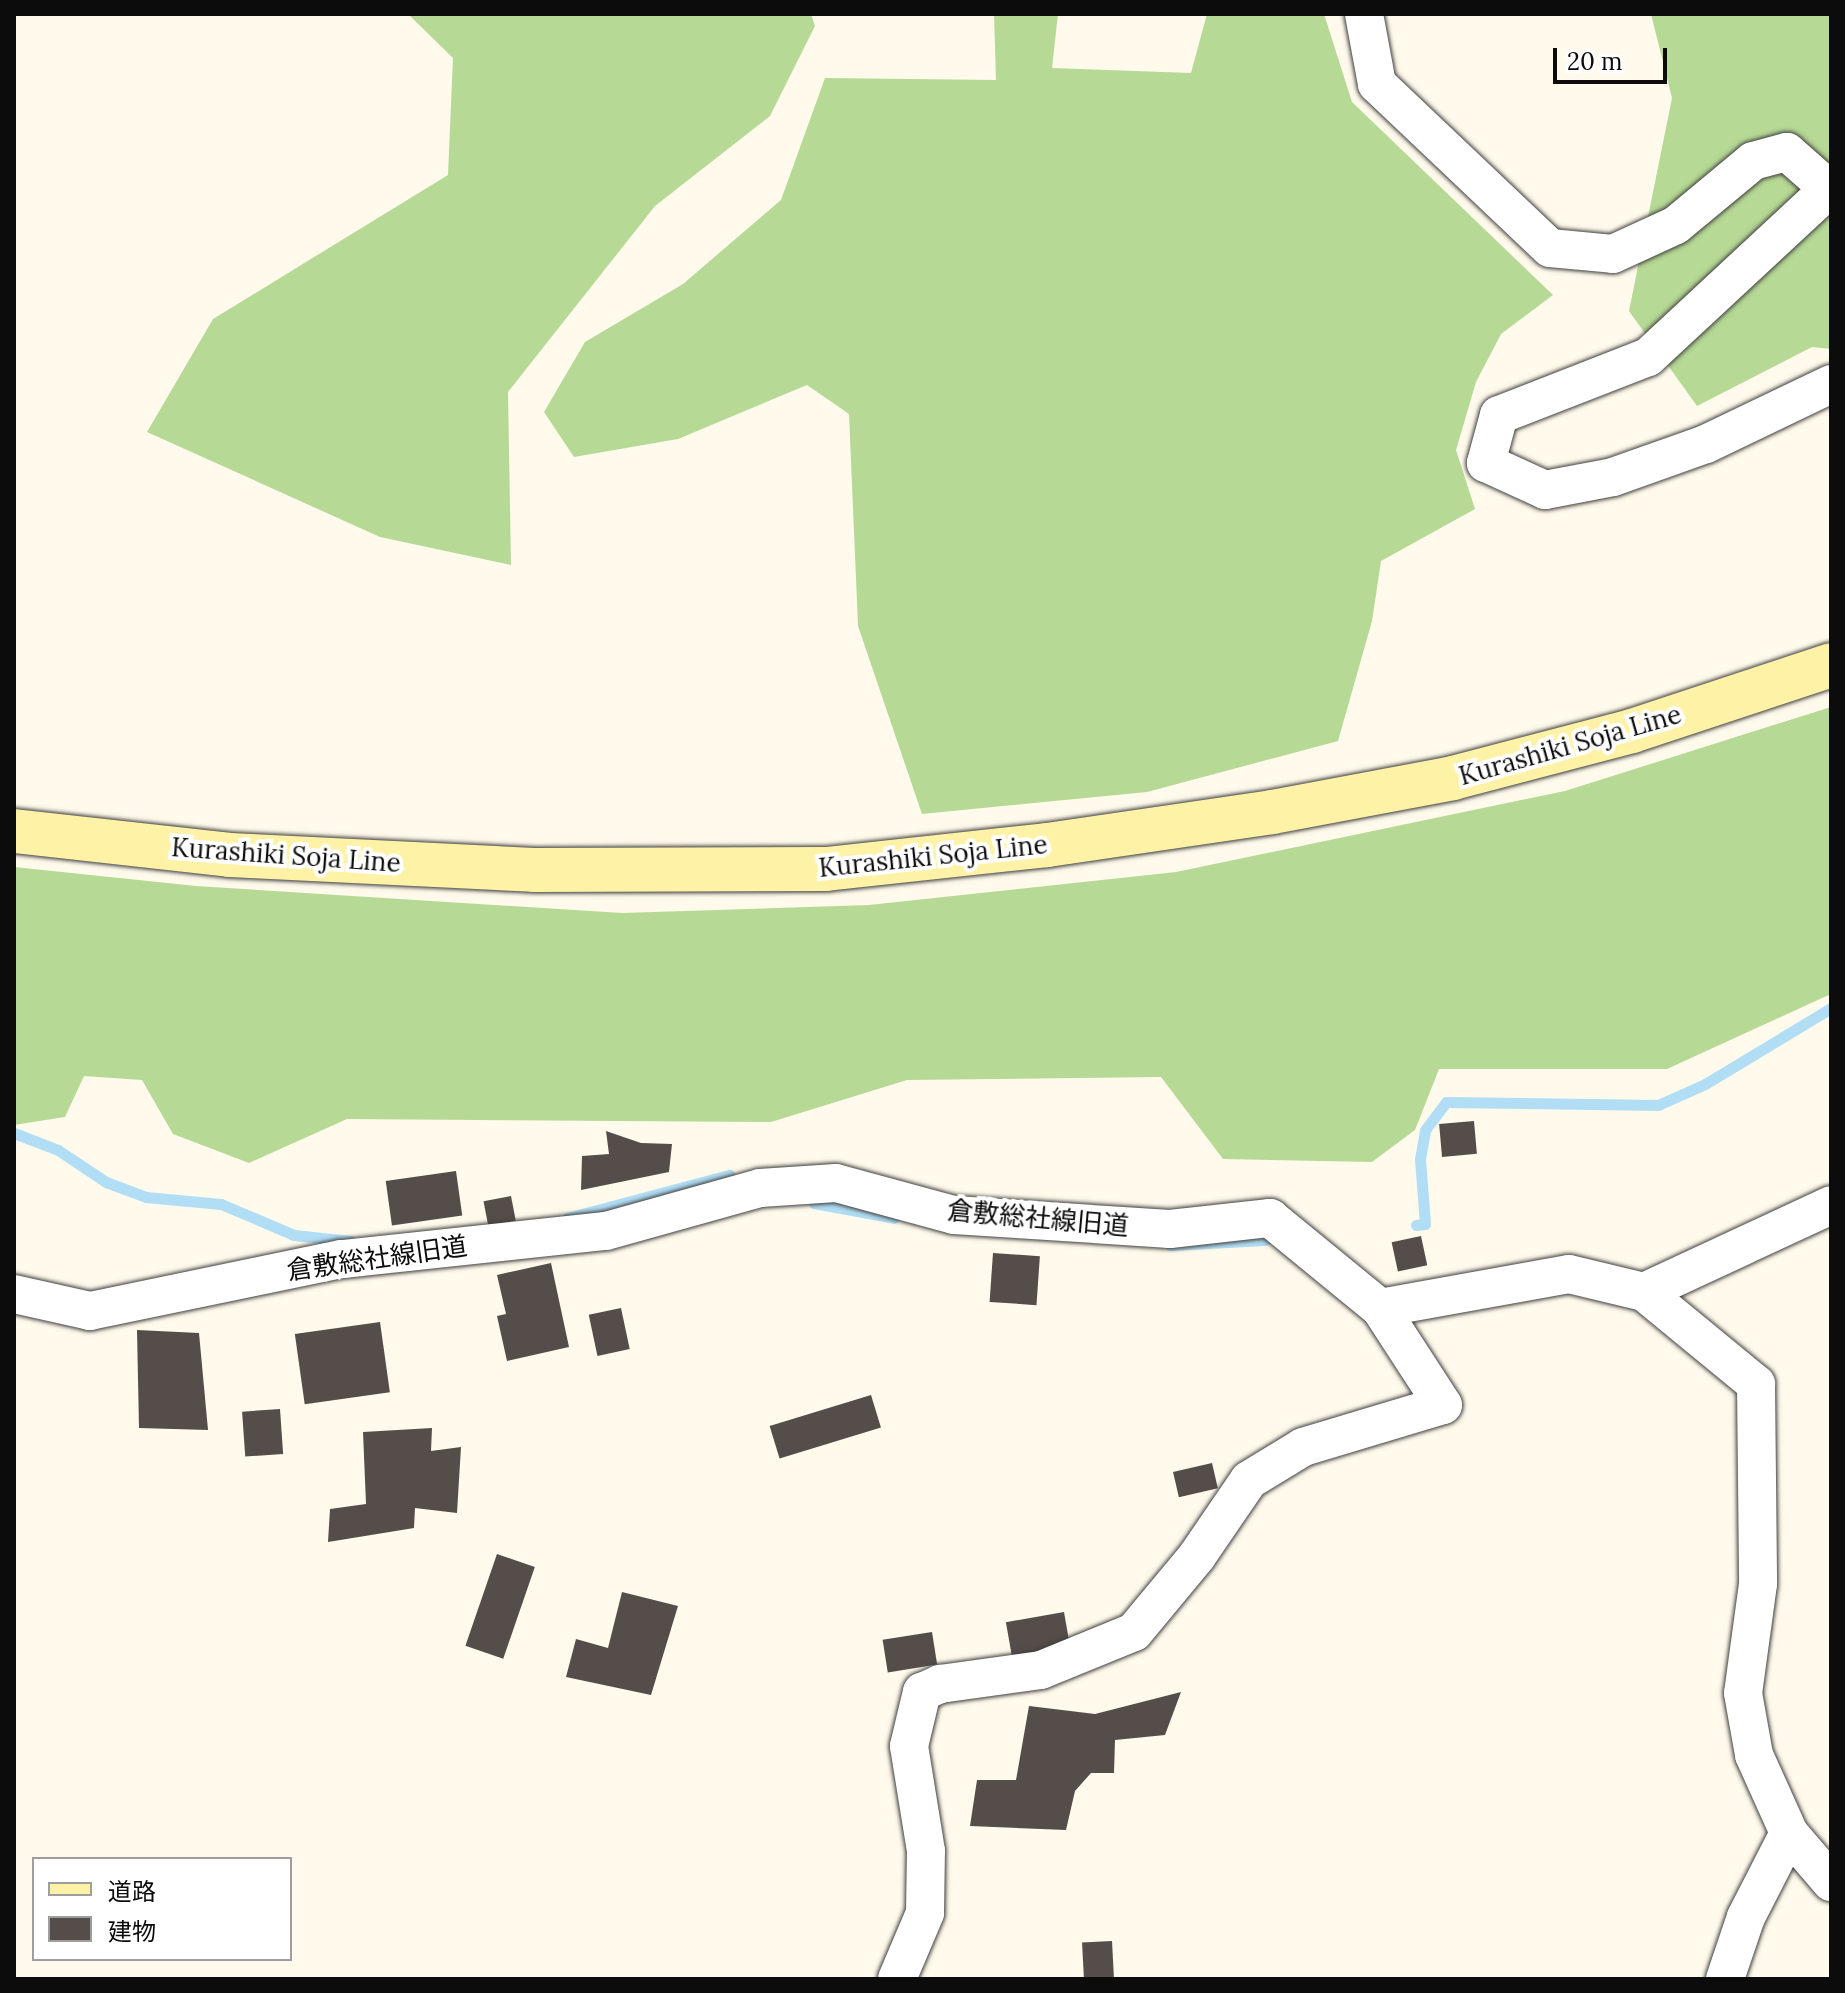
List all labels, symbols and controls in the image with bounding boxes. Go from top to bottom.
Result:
scale bar [1557,32,1671,82]
text: 20 m [1567,46,1623,77]
street label: Kurashiki Soja Line [1455,698,1685,792]
street label: Kurashiki Soja Line [817,828,1049,884]
street label: Kurashiki Soja Line [170,831,402,879]
street label: 倉敷総社線旧道 [946,1195,1130,1241]
street label: 倉敷総社線旧道 [285,1230,469,1286]
legend [32,1857,292,1961]
text: 道路 [108,1876,156,1907]
text: 建物 [108,1916,156,1947]

